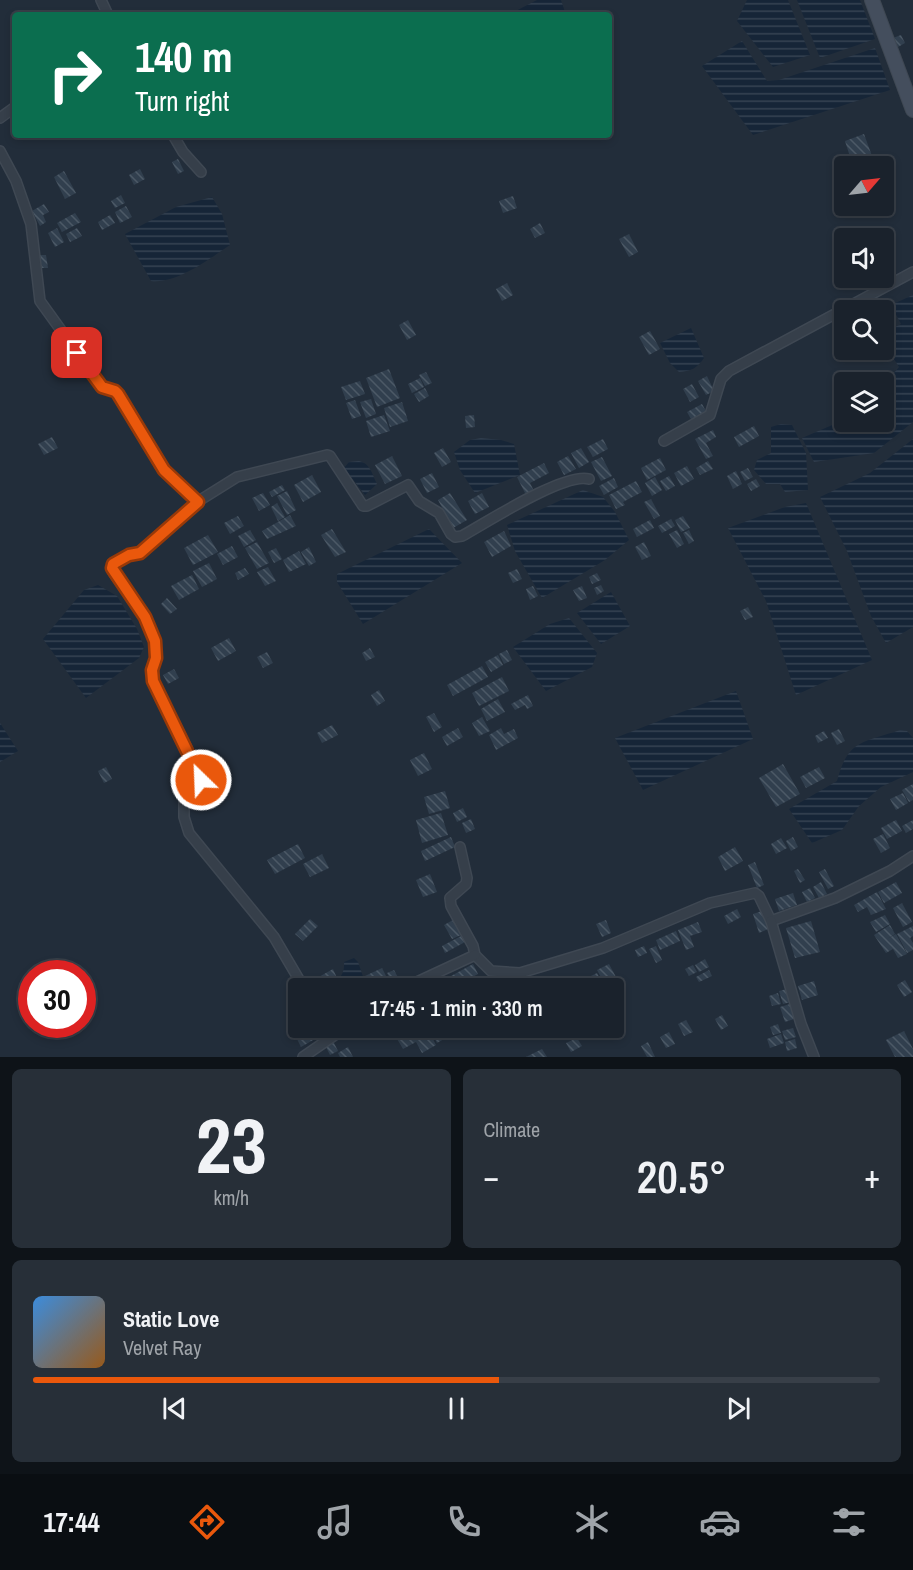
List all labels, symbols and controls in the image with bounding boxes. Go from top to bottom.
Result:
text: 140 m [135,29,233,85]
icon: right [36,36,114,114]
text: Turn right [135,83,229,119]
north arrow [834,156,894,216]
map controls [834,156,894,432]
button: sound [834,228,894,288]
button: search [834,300,894,360]
pin [51,327,102,378]
icon: arrive [60,336,93,369]
button: layers [834,372,894,432]
position arrow [169,748,233,812]
speed limit sign: 30 [18,960,96,1038]
text: 17:45 · 1 min · 330 m [369,993,543,1023]
text: 23 [196,1092,267,1197]
text: Climate [484,1116,540,1143]
text: 20.5° [637,1146,727,1207]
text: − [484,1154,499,1198]
text: + [864,1154,880,1198]
text: km/h [213,1184,249,1211]
text: Static Love [123,1304,219,1334]
text: Velvet Ray [123,1334,201,1361]
icon: previous [158,1392,191,1425]
icon: pause [440,1392,473,1425]
icon: next [722,1392,755,1425]
icon: directions [186,1501,228,1543]
icon: music [314,1501,356,1543]
icon: phone [443,1501,485,1543]
icon: climate [571,1501,613,1543]
icon: car [699,1501,741,1543]
icon: filters [828,1501,870,1543]
text: 17:44 [43,1504,100,1540]

